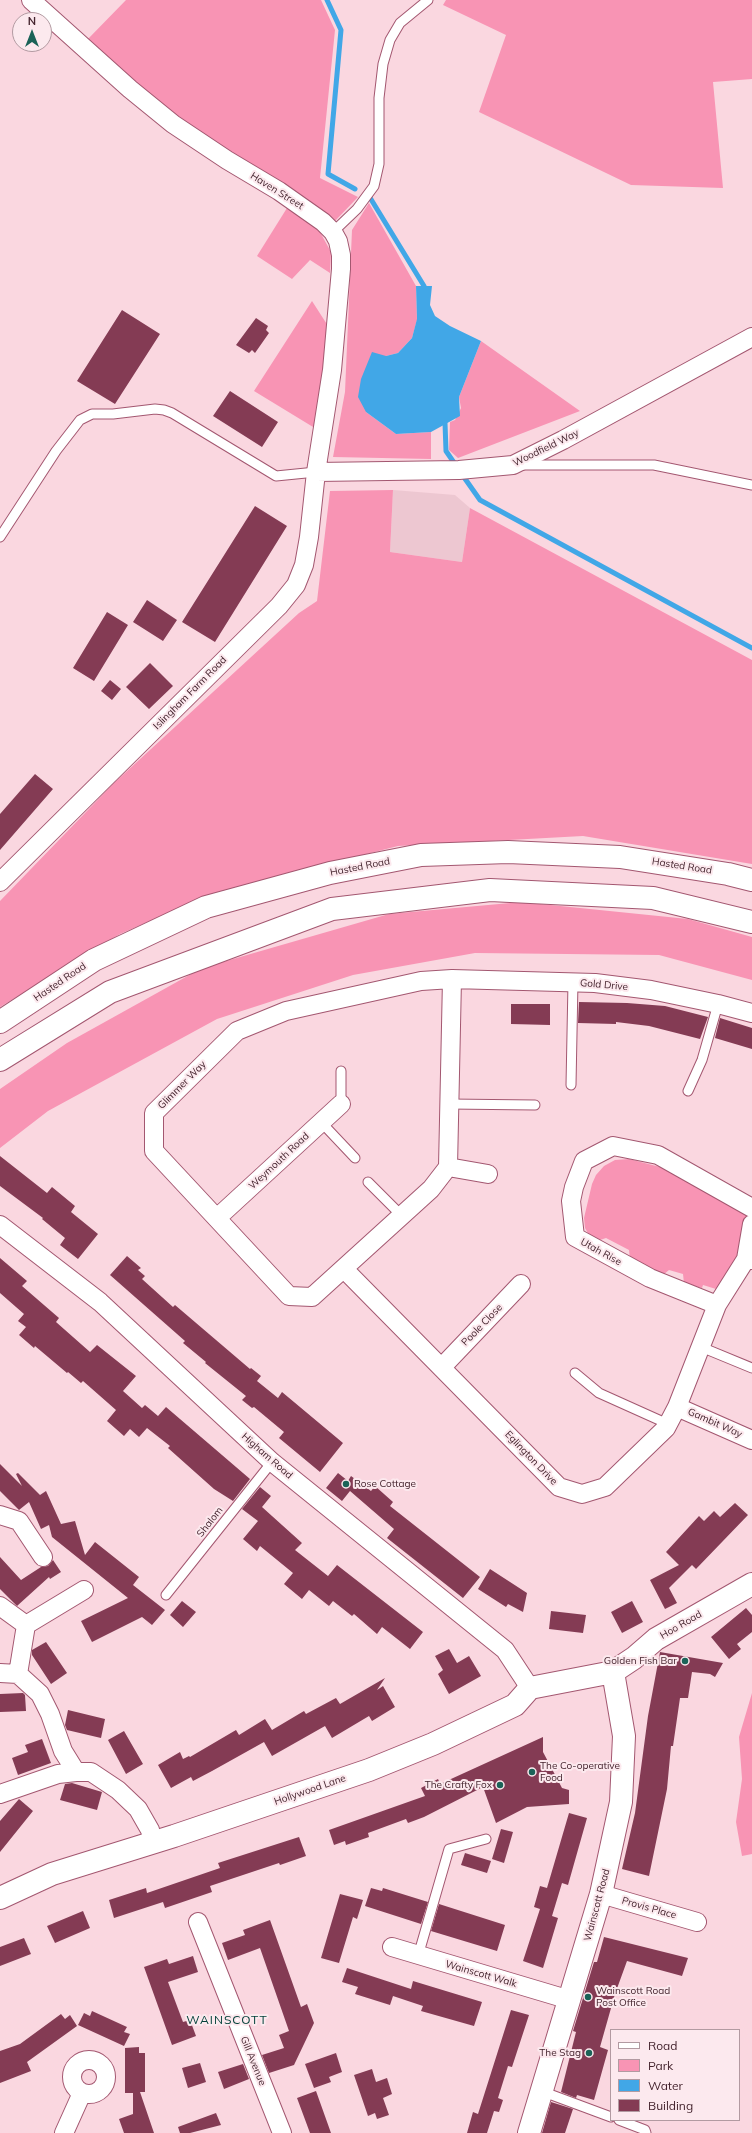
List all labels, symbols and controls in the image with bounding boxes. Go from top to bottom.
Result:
north arrow [12,12,52,52]
text: N [28,14,36,28]
street label: Haven Street [248,170,306,212]
street label: Woodfield Way [511,427,581,469]
street label: Islingham Farm Road [151,654,229,732]
street label: Hasted Road [329,855,391,879]
street label: Hasted Road [651,855,713,877]
street label: Hasted Road [32,960,88,1004]
street label: Gold Drive [579,977,629,993]
street label: Glimmer Way [155,1058,209,1112]
street label: Weymouth Road [246,1130,312,1192]
street label: Utah Rise [578,1236,624,1268]
street label: Poole Close [459,1302,505,1348]
street label: Gambit Way [686,1406,744,1440]
street label: Eglington Drive [502,1429,560,1487]
street label: Higham Road [239,1431,295,1481]
place label: Rose Cottage [354,1478,416,1490]
marker: Rose Cottage [341,1479,351,1489]
street label: Shalom [195,1505,225,1539]
street label: Hoo Road [658,1608,704,1642]
place label: Golden Fish Bar [604,1655,677,1667]
marker: Golden Fish Bar [680,1656,690,1666]
place label: The Co-operative Food [540,1760,620,1784]
marker: The Co-operative Food [527,1767,537,1777]
street label: Hollywood Lane [273,1772,347,1808]
place label: The Crafty Fox [425,1779,492,1791]
marker: The Crafty Fox [495,1780,505,1790]
street label: Wainscott Road [582,1868,612,1942]
street label: Provis Place [620,1895,678,1921]
street label: Wainscott Walk [444,1958,518,1990]
place label: Wainscott Road Post Office [596,1985,670,2008]
marker: Wainscott Road Post Office [583,1992,593,2002]
district label: WAINSCOTT [186,2013,268,2027]
legend [610,2029,740,2121]
street label: Gill Avenue [238,2035,268,2087]
text: Road [648,2038,677,2053]
place label: The Stag [539,2047,581,2059]
marker: The Stag [584,2048,594,2058]
text: Park [648,2058,673,2073]
text: Water [648,2078,683,2093]
text: Building [648,2098,693,2113]

